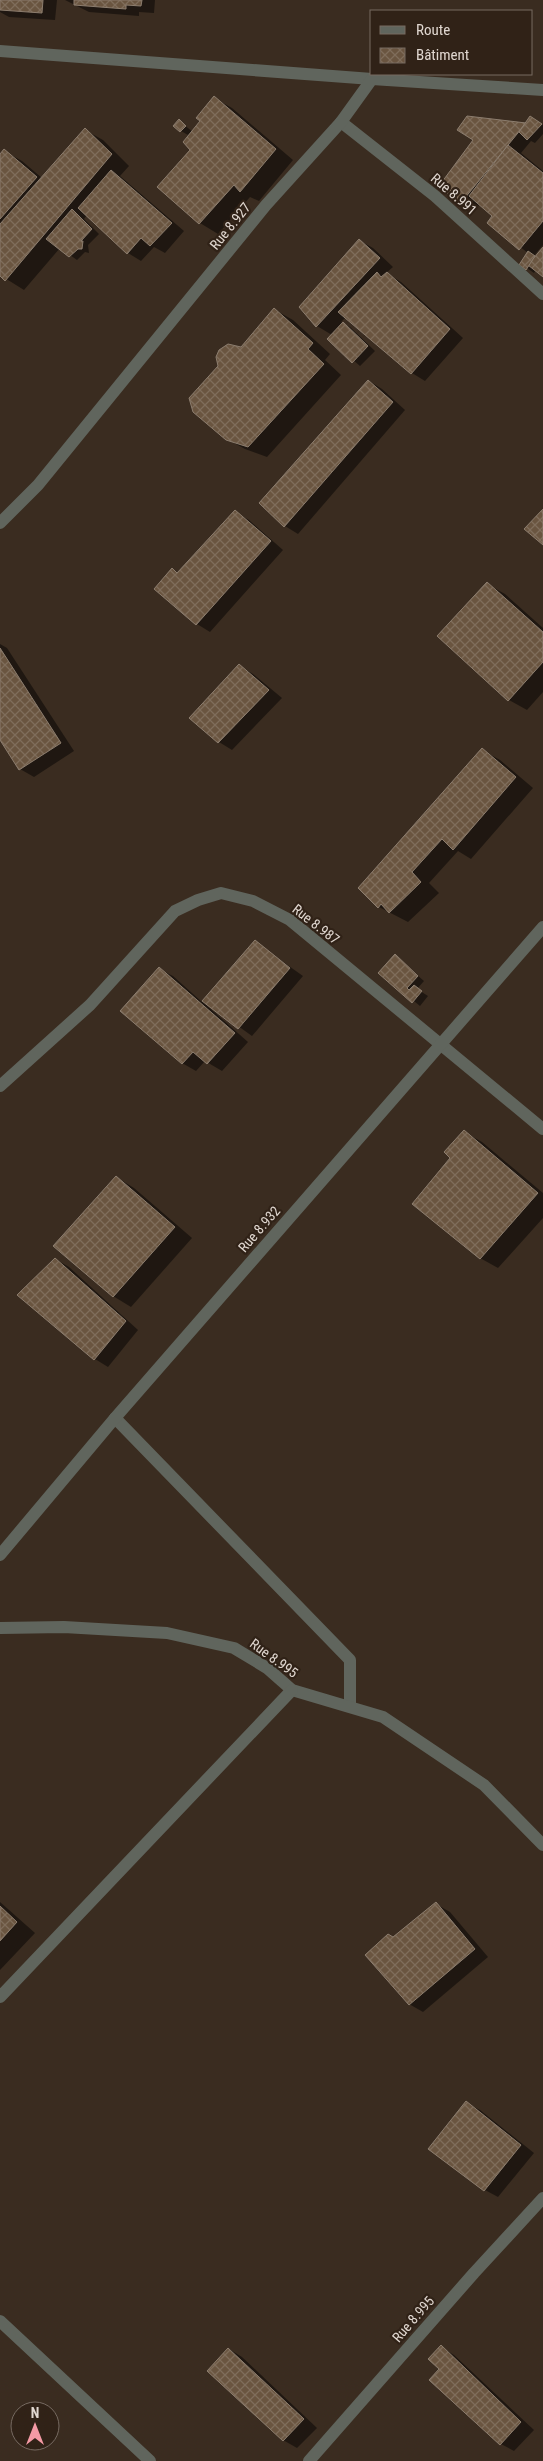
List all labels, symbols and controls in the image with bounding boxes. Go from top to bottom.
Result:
legend [370,10,533,75]
text: Route [416,21,450,39]
text: Bâtiment [416,46,469,64]
street label: Rue 8.991 [428,170,480,218]
street label: Rue 8.927 [206,199,254,253]
street label: Rue 8.987 [289,901,343,947]
street label: Rue 8.932 [235,1203,283,1255]
street label: Rue 8.995 [247,1635,301,1681]
street label: Rue 8.995 [389,2293,437,2345]
north arrow [10,2401,60,2451]
text: N [31,2405,39,2421]

